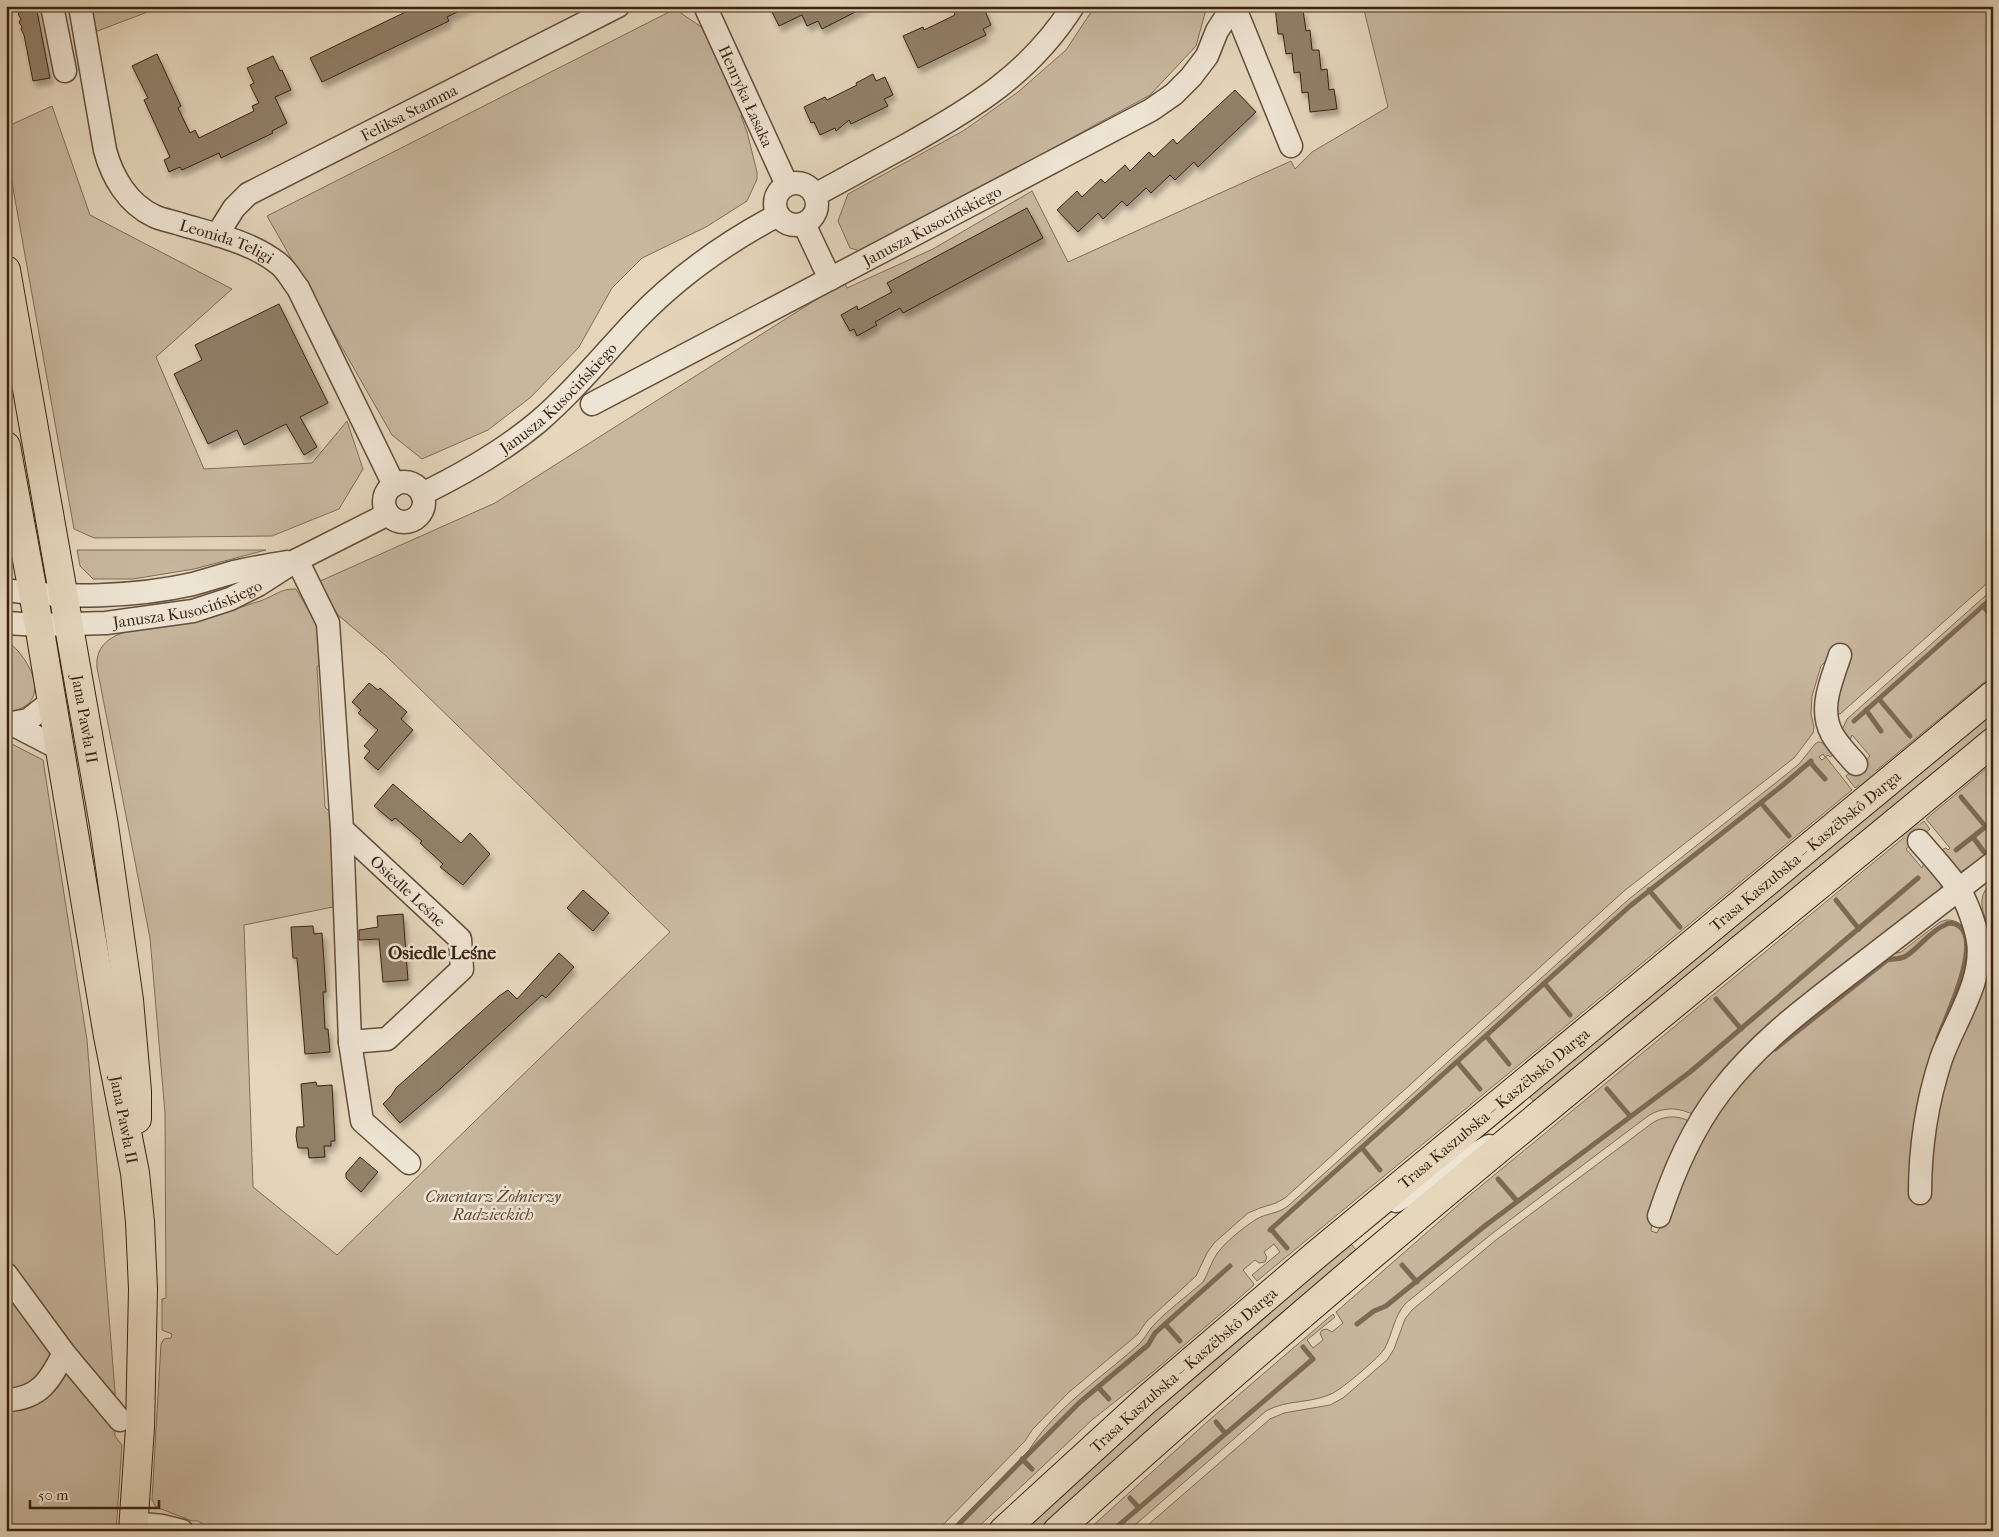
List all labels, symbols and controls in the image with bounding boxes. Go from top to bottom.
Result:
street label: Henryka Łasaka [715,42,778,150]
street label: Feliksa Stamma [357,80,461,145]
street label: Janusza Kusocińskiego [858,181,1004,270]
street label: Leonida Teligi [177,215,278,267]
street label: Janusza Kusocińskiego [494,338,620,458]
street label: Janusza Kusocińskiego [110,575,265,632]
street label: Jana Pawła II [68,671,102,765]
street label: Trasa Kaszubska – Kaszëbskô Darga [1706,766,1905,935]
street label: Osiedle Leśne [366,851,450,931]
district label: Osiedle Leśne [388,943,496,964]
street label: Trasa Kaszubska – Kaszëbskô Darga [1394,1023,1593,1192]
street label: Jana Pawła II [106,1072,142,1165]
park label: Cmentarz Żołnierzy Radzieckich [425,1186,561,1224]
street label: Trasa Kaszubska – Kaszëbskô Darga [1086,1283,1281,1456]
scale bar [30,1477,159,1509]
text: 50 m [38,1486,69,1504]

